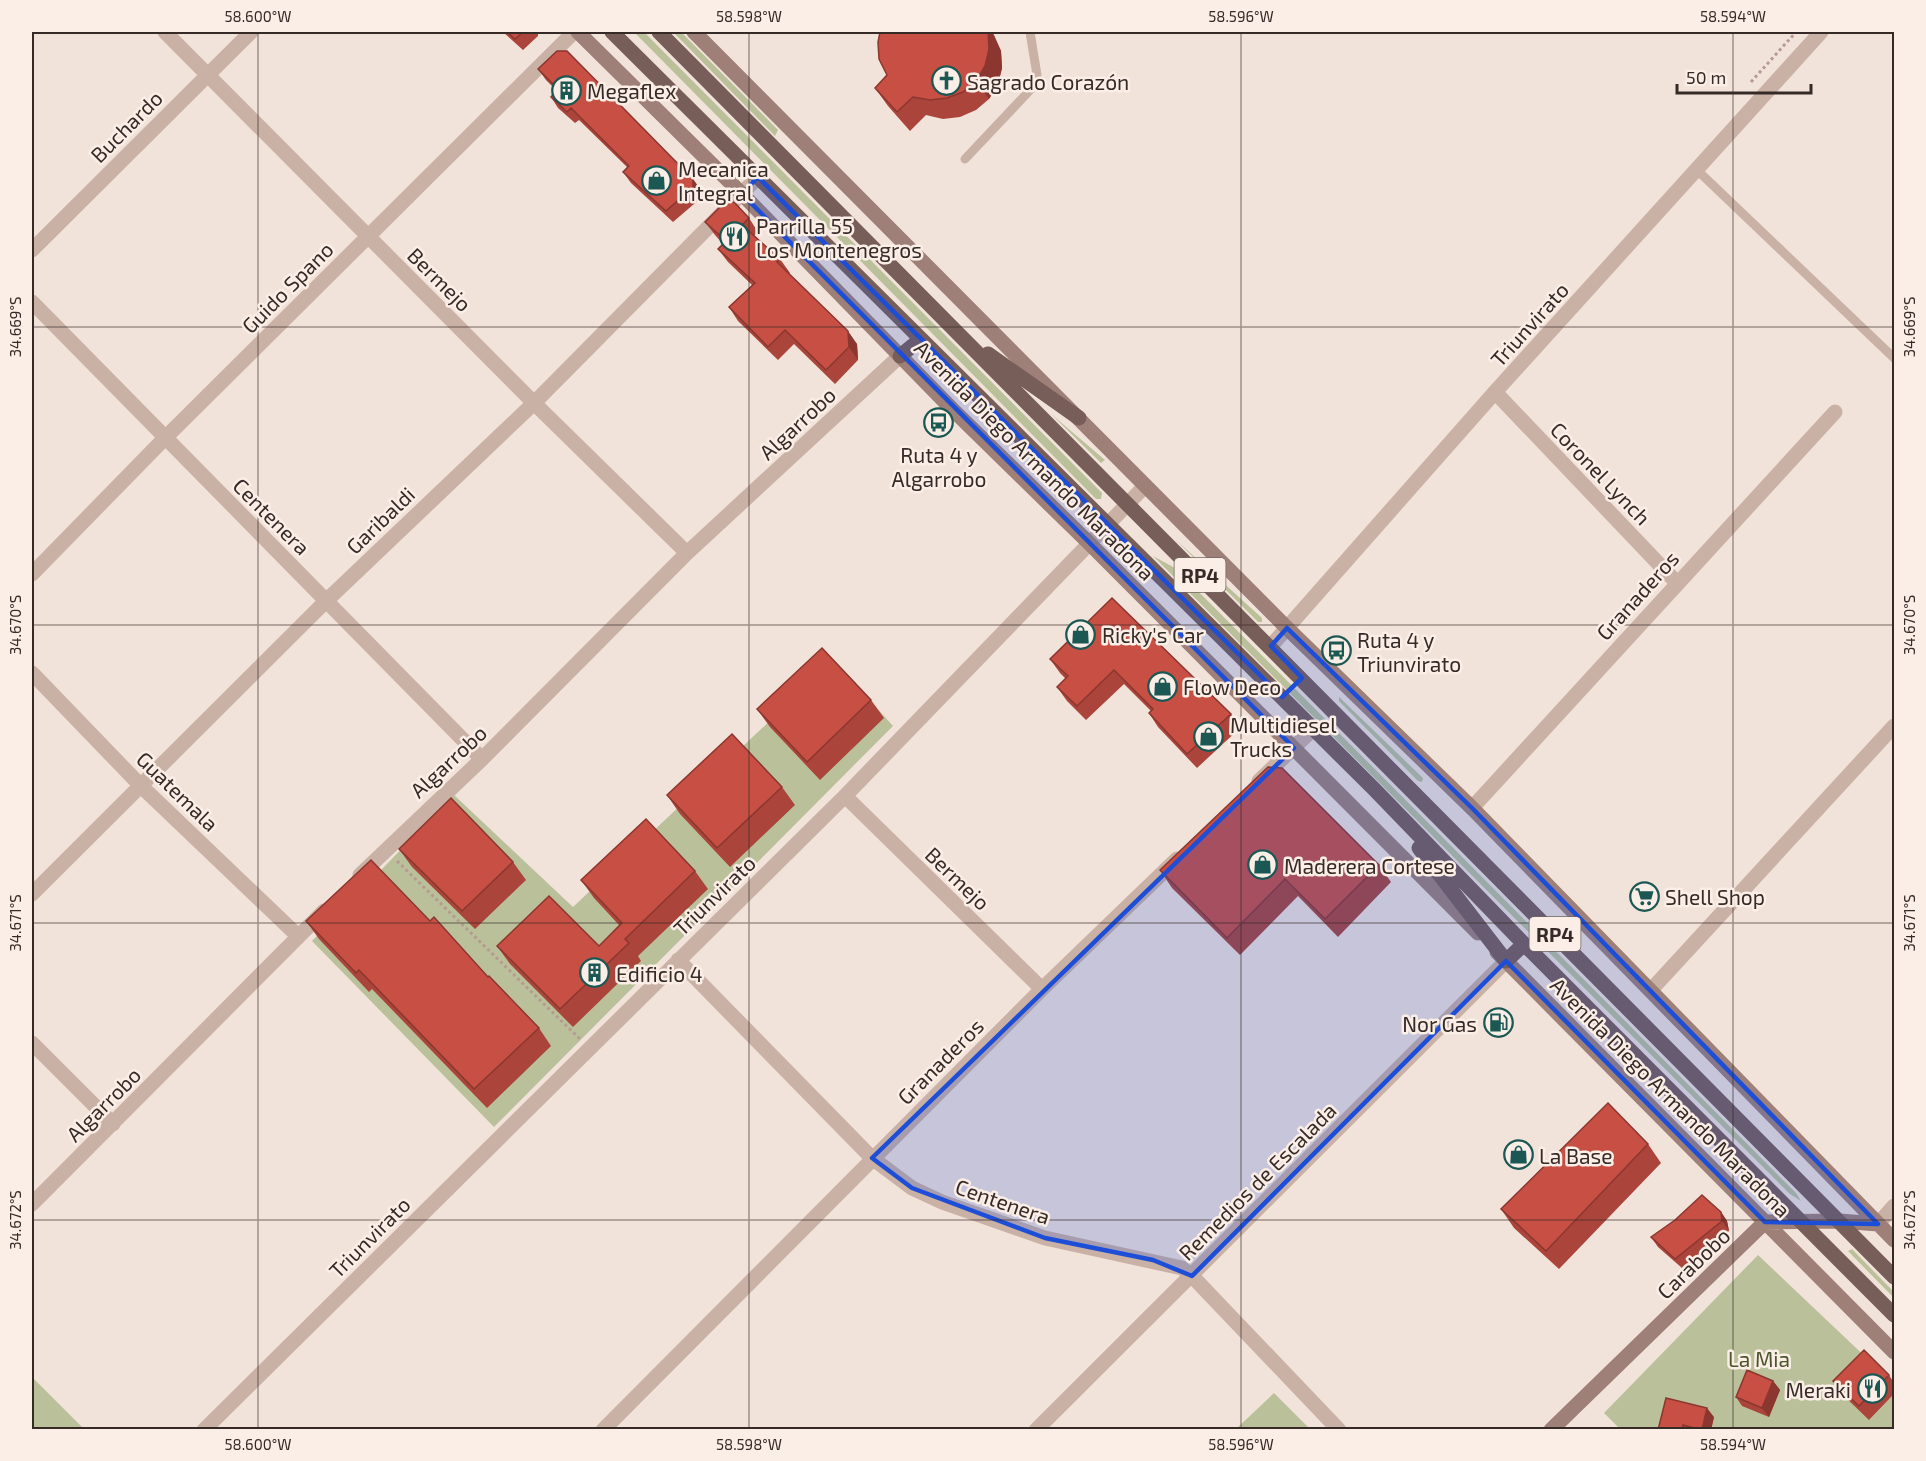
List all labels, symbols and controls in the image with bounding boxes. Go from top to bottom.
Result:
text: 58.600°W [225,7,291,25]
text: 58.598°W [716,7,782,25]
text: 58.596°W [1208,7,1274,25]
text: 58.594°W [1700,7,1766,25]
scale bar [1677,57,1810,95]
church icon: Sagrado Corazón [930,65,962,97]
text: 50 m [1686,66,1726,88]
place label: Sagrado Corazón [967,69,1129,94]
building icon: Megaflex [550,74,582,106]
place label: Megaflex [587,78,676,103]
street label: Buchardo [85,85,167,167]
place label: Mecanica Integral [678,156,769,205]
shop icon: Mecanica Integral [641,164,673,196]
place label: Parrilla 55 Los Montenegros [756,213,922,262]
restaurant icon: Parrilla 55 Los Montenegros [719,221,751,253]
street label: Guido Spano [236,236,338,338]
street label: Bermejo [402,242,477,317]
street label: Triunvirato [1485,277,1573,371]
text: 34.669°S [6,297,24,357]
text: 34.669°S [1900,297,1918,357]
street label: Avenida Diego Armando Maradona [910,335,1160,585]
street label: Algarrobo [754,382,840,464]
bus stop icon: Ruta 4 y Algarrobo [923,407,955,439]
street label: Coronel Lynch [1546,416,1656,530]
place label: Ruta 4 y Algarrobo [892,442,986,491]
street label: Centenera [228,472,316,560]
street label: Garibaldi [341,481,419,559]
street label: Granaderos [1591,545,1683,645]
road number: RP4 [1174,558,1226,592]
text: 34.670°S [6,595,24,655]
text: 34.670°S [1900,595,1918,655]
shop icon: Ricky's Car [1065,618,1097,650]
place label: Ricky's Car [1102,622,1204,647]
place label: Ruta 4 y Triunvirato [1357,627,1461,676]
bus stop icon: Ruta 4 y Triunvirato [1320,635,1352,667]
shop icon: Flow Deco [1146,670,1178,702]
place label: Flow Deco [1183,674,1281,699]
place label: Multidiesel Trucks [1230,712,1337,761]
street label: Algarrobo [405,720,491,802]
shop icon: Multidiesel Trucks [1193,720,1225,752]
street label: Guatemala [132,746,224,836]
street label: Bermejo [920,841,995,915]
shop icon: Maderera Cortese [1247,849,1279,881]
street label: Triunvirato [668,850,760,940]
place label: Maderera Cortese [1284,853,1455,878]
supermarket icon: Shell Shop [1628,880,1660,912]
place label: Shell Shop [1665,884,1765,909]
text: 34.671°S [6,894,24,952]
text: 34.671°S [1900,894,1918,952]
road number: RP4 [1530,917,1580,951]
building icon: Edificio 4 [579,957,611,989]
place label: Edificio 4 [616,961,703,986]
street label: Avenida Diego Armando Maradona [1546,972,1796,1222]
fuel station icon: Nor Gas [1482,1007,1514,1039]
place label: Nor Gas [1402,1011,1477,1036]
street label: Granaderos [892,1013,988,1109]
street label: Algarrobo [61,1062,145,1146]
street label: Remedios de Escalada [1173,1097,1341,1265]
shop icon: La Base [1502,1139,1534,1171]
place label: La Base [1539,1143,1613,1168]
street label: Centenera [953,1173,1053,1229]
text: 34.672°S [6,1190,24,1250]
text: 34.672°S [1900,1190,1918,1250]
street label: Triunvirato [323,1191,415,1283]
street label: Carabobo [1651,1222,1735,1304]
park label: La Mia [1728,1346,1790,1371]
restaurant icon: Meraki [1856,1373,1888,1405]
place label: Meraki [1785,1377,1851,1402]
text: 58.600°W [225,1435,291,1453]
text: 58.598°W [716,1435,782,1453]
text: 58.596°W [1208,1435,1274,1453]
text: 58.594°W [1700,1435,1766,1453]

